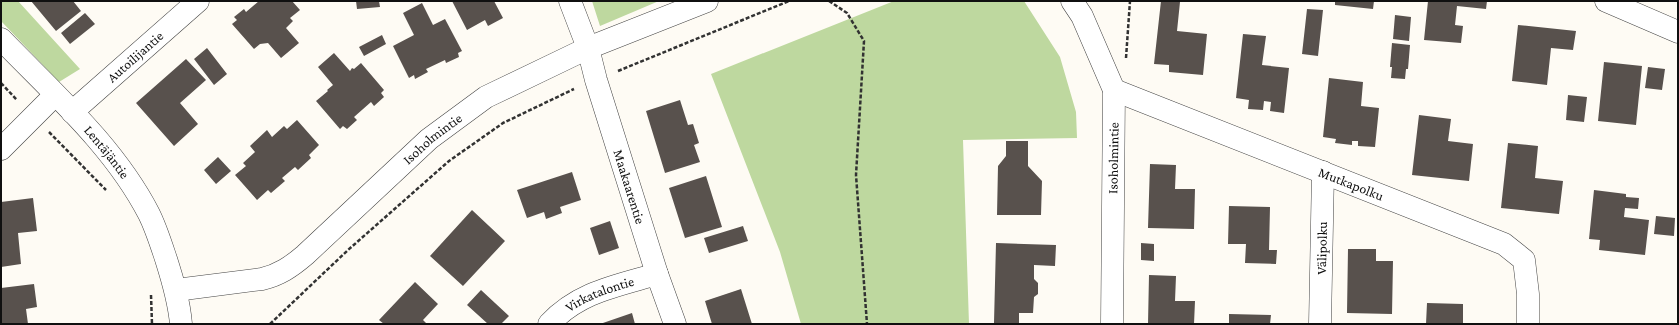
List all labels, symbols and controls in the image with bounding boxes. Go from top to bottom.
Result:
street label: Autoilijantie [104,27,166,86]
street label: Isoholmintie [399,110,465,167]
street label: Lentäjäntie [81,122,133,182]
street label: Isoholmintie [1104,122,1122,194]
street label: Maakaarentie [610,147,649,226]
street label: Mutkapolku [1316,164,1387,204]
street label: Välipolku [1313,221,1330,275]
street label: Virkatalontie [562,273,636,315]

